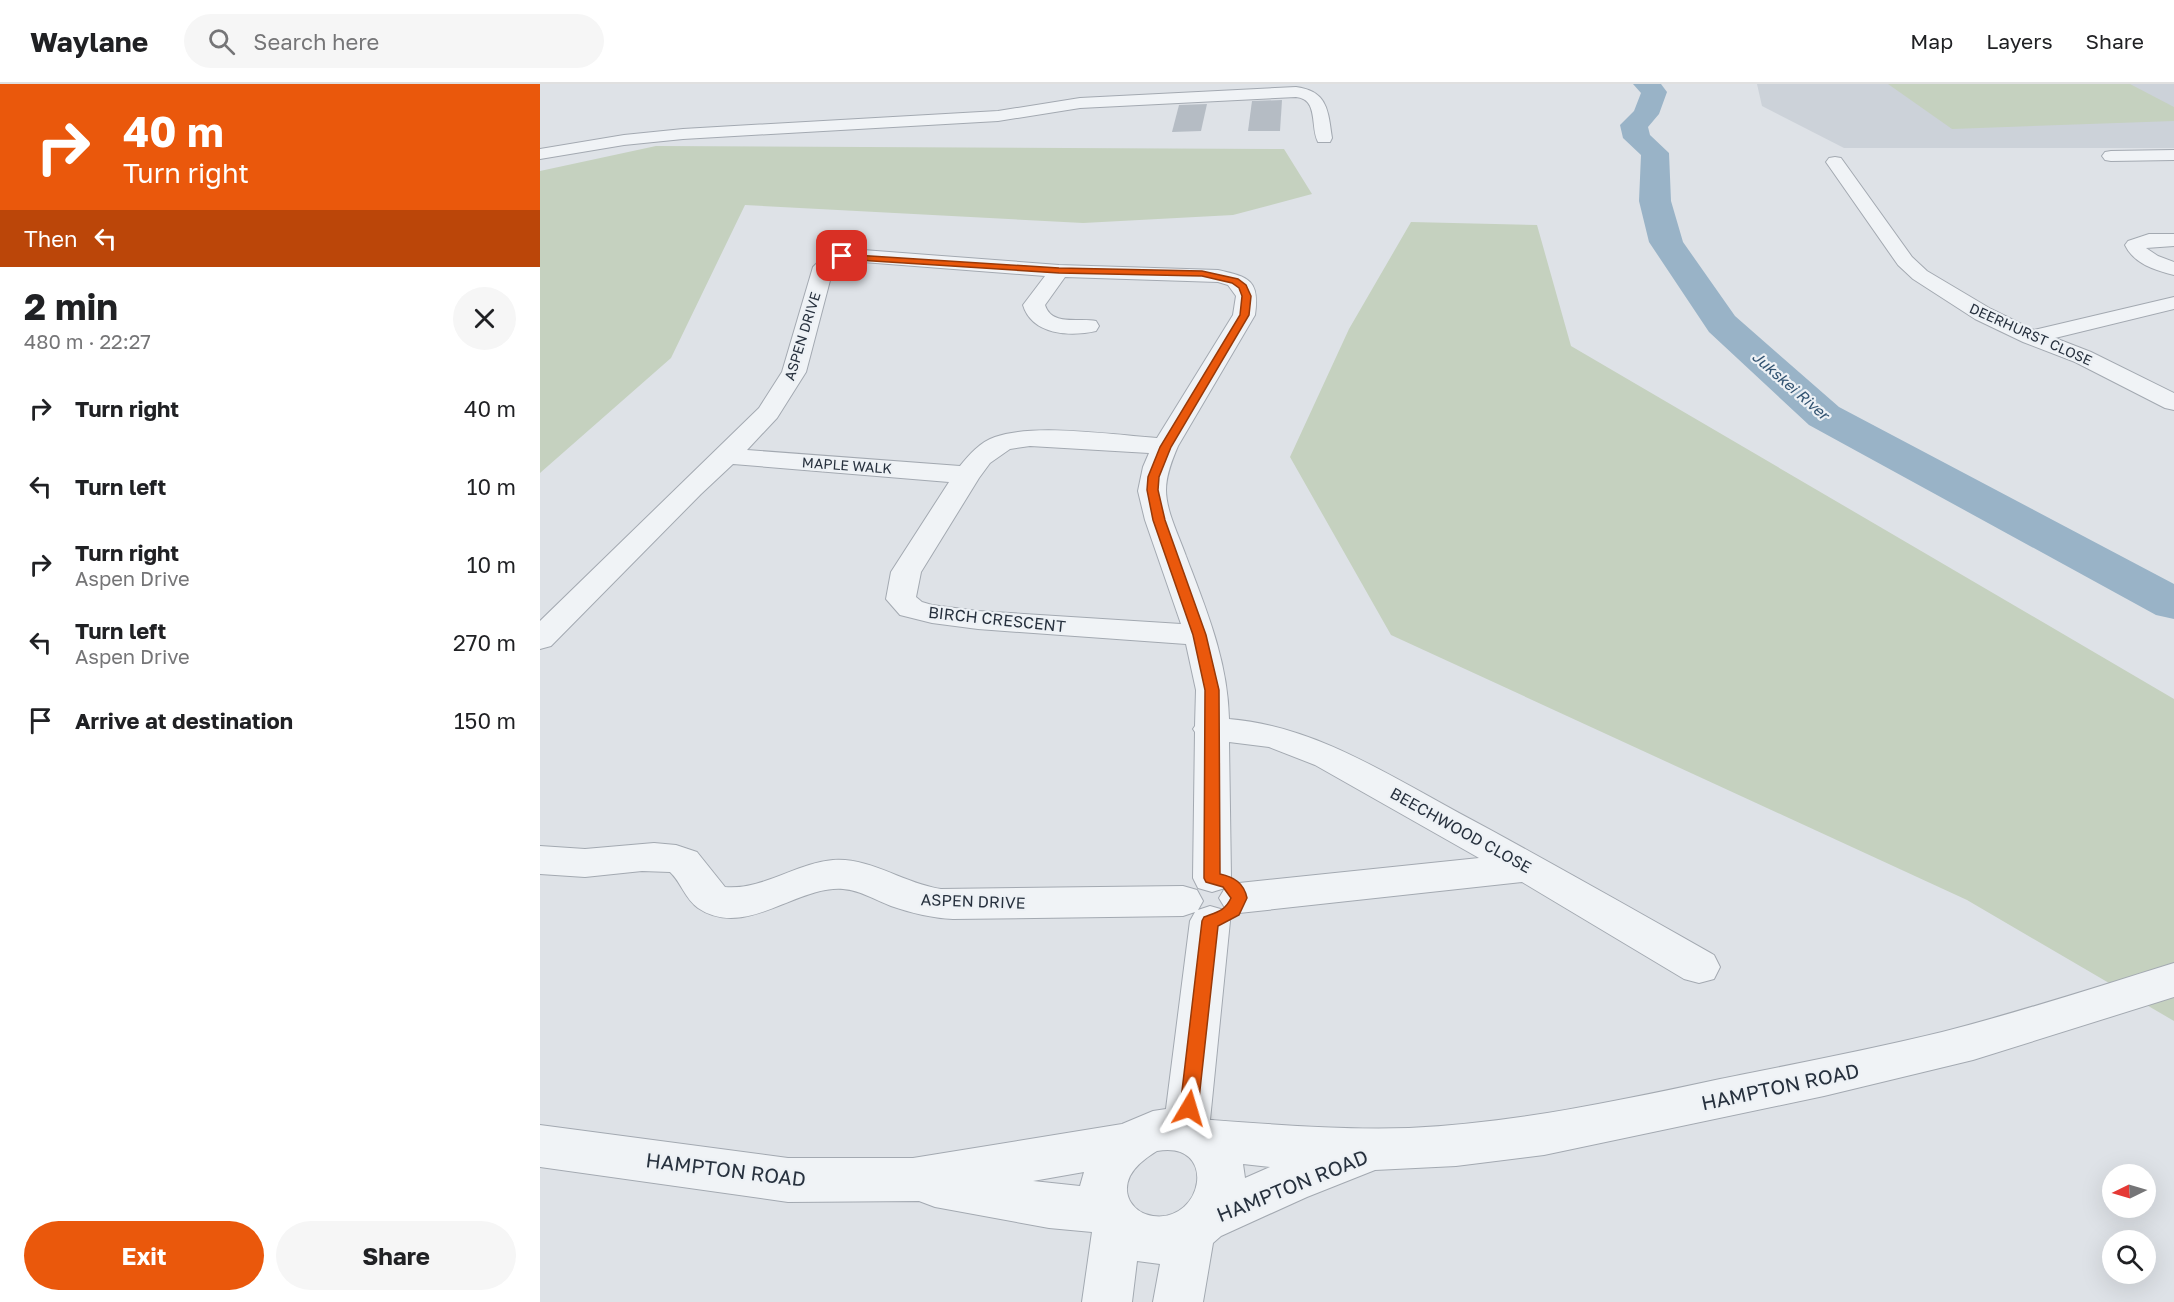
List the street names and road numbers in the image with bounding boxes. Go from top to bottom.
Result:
street label: ASPEN DRIVE [780,290,824,382]
street label: DEERHURST CLOSE [1967,299,2095,369]
street label: MAPLE WALK [801,453,893,477]
street label: BIRCH CRESCENT [927,602,1067,636]
street label: BEECHWOOD CLOSE [1387,783,1535,877]
street label: ASPEN DRIVE [920,889,1026,913]
street label: HAMPTON ROAD [1699,1058,1861,1114]
street label: HAMPTON ROAD [1213,1144,1371,1226]
street label: HAMPTON ROAD [645,1147,807,1191]

